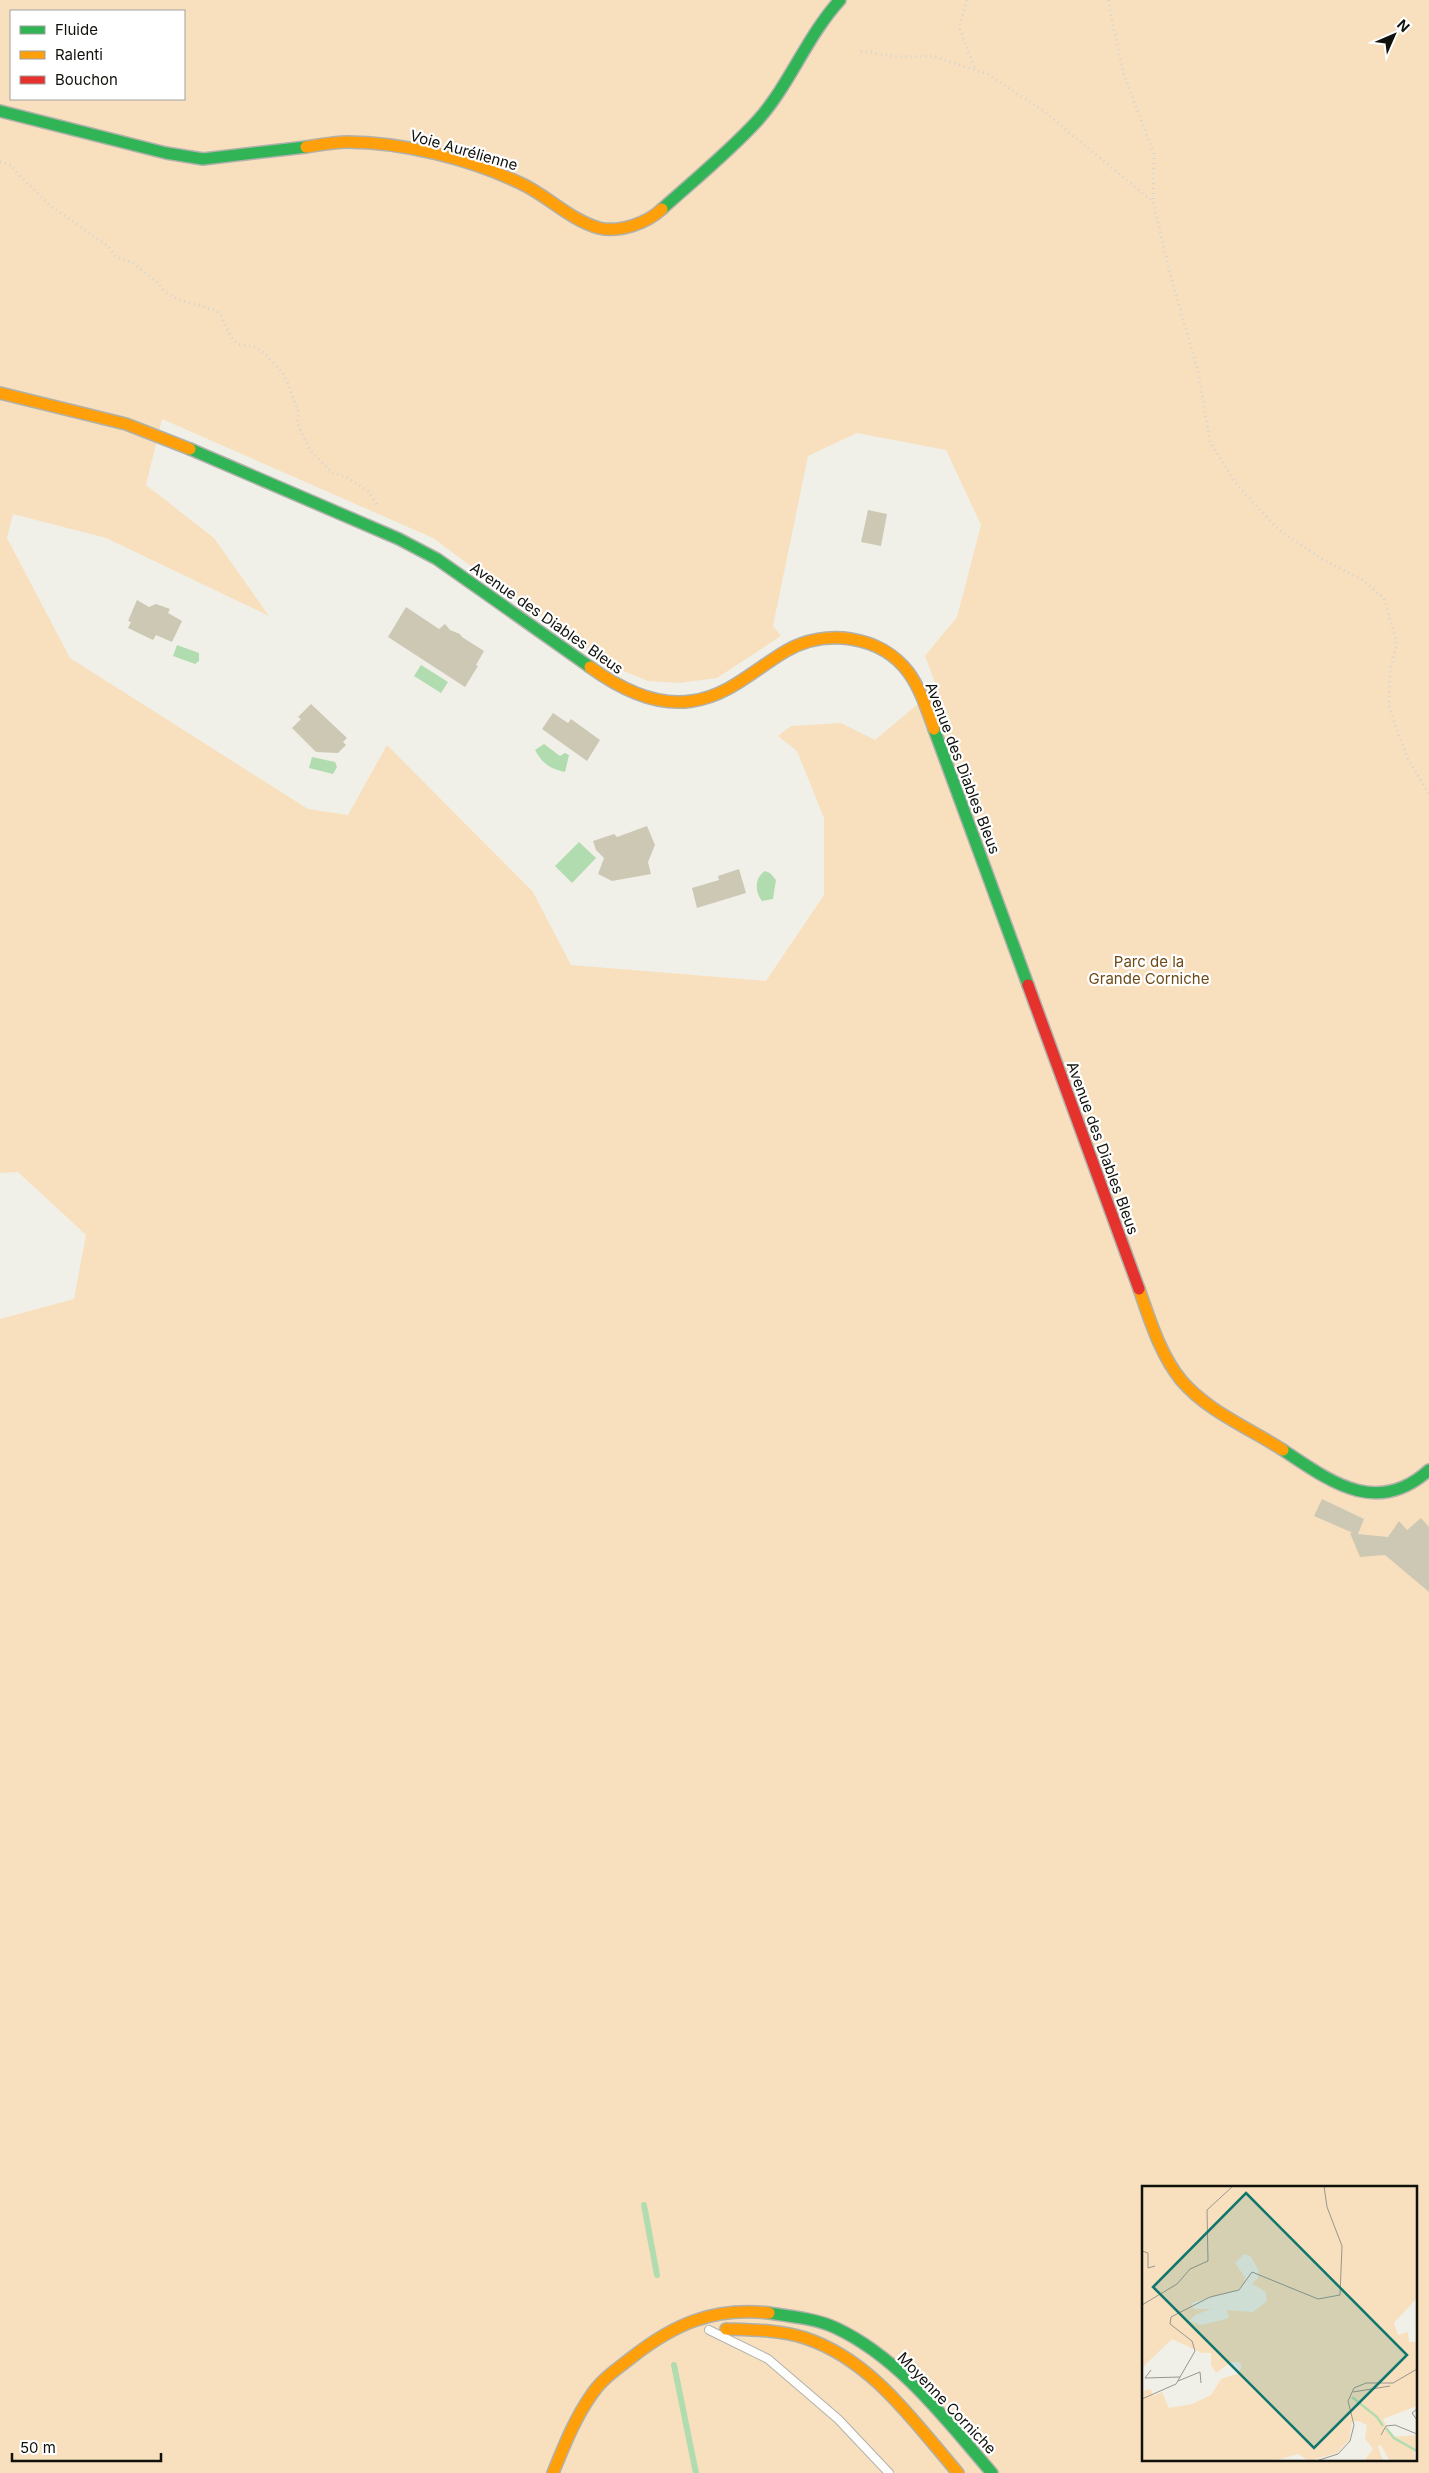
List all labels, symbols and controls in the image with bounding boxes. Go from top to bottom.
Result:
legend [10,10,185,100]
north arrow [1369,10,1419,60]
text: N [1394,16,1413,35]
text: Fluide [55,20,98,39]
text: Ralenti [55,45,103,64]
text: Bouchon [55,70,118,89]
street label: Voie Aurélienne [408,126,520,174]
street label: Avenue des Diables Bleus [467,558,627,678]
street label: Avenue des Diables Bleus [921,679,1005,857]
park label: Parc de la Grande Corniche [1089,952,1209,988]
street label: Avenue des Diables Bleus [1063,1059,1143,1237]
inset map [1142,2186,1416,2460]
street label: Moyenne Corniche [894,2348,1000,2458]
scale bar [12,2430,161,2462]
text: 50 m [20,2438,56,2457]

